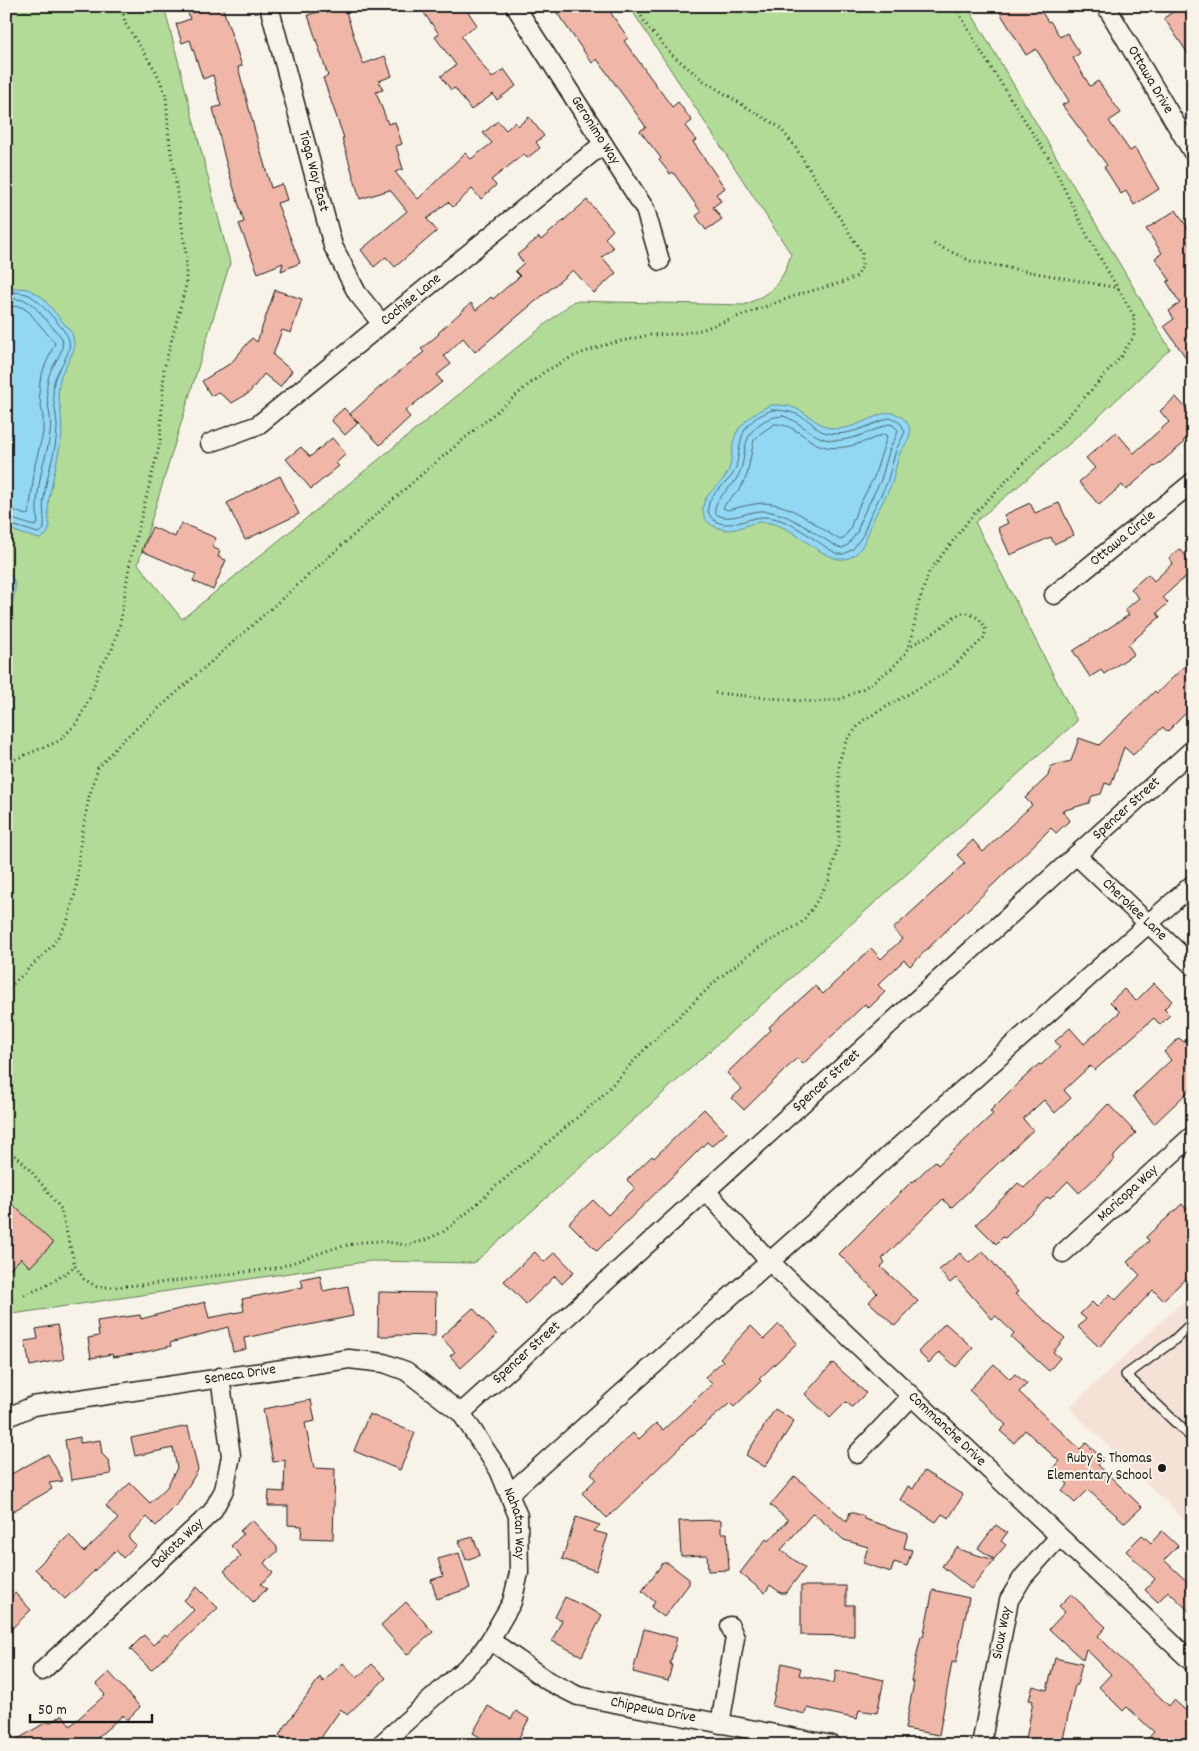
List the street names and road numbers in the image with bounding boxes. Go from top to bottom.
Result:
street label: Ottawa Drive [1121,42,1179,119]
street label: Geronimo Way [564,92,626,170]
street label: Tioga Way East [292,128,335,215]
street label: Cochise Lane [376,268,447,332]
street label: Ottawa Circle [1086,505,1161,572]
street label: Spencer Street [1088,772,1166,846]
street label: Cherokee Lane [1096,874,1172,947]
street label: Spencer Street [788,1044,866,1118]
street label: Maricopa Way [1093,1160,1164,1228]
street label: Spencer Street [488,1316,566,1390]
street label: Seneca Drive [203,1359,278,1391]
street label: Commanche Drive [903,1387,991,1472]
street label: Nahatan Way [496,1484,530,1561]
street label: Dakota Way [146,1513,210,1574]
street label: Sioux Way [987,1604,1019,1661]
street label: Chippewa Drive [608,1691,698,1730]

